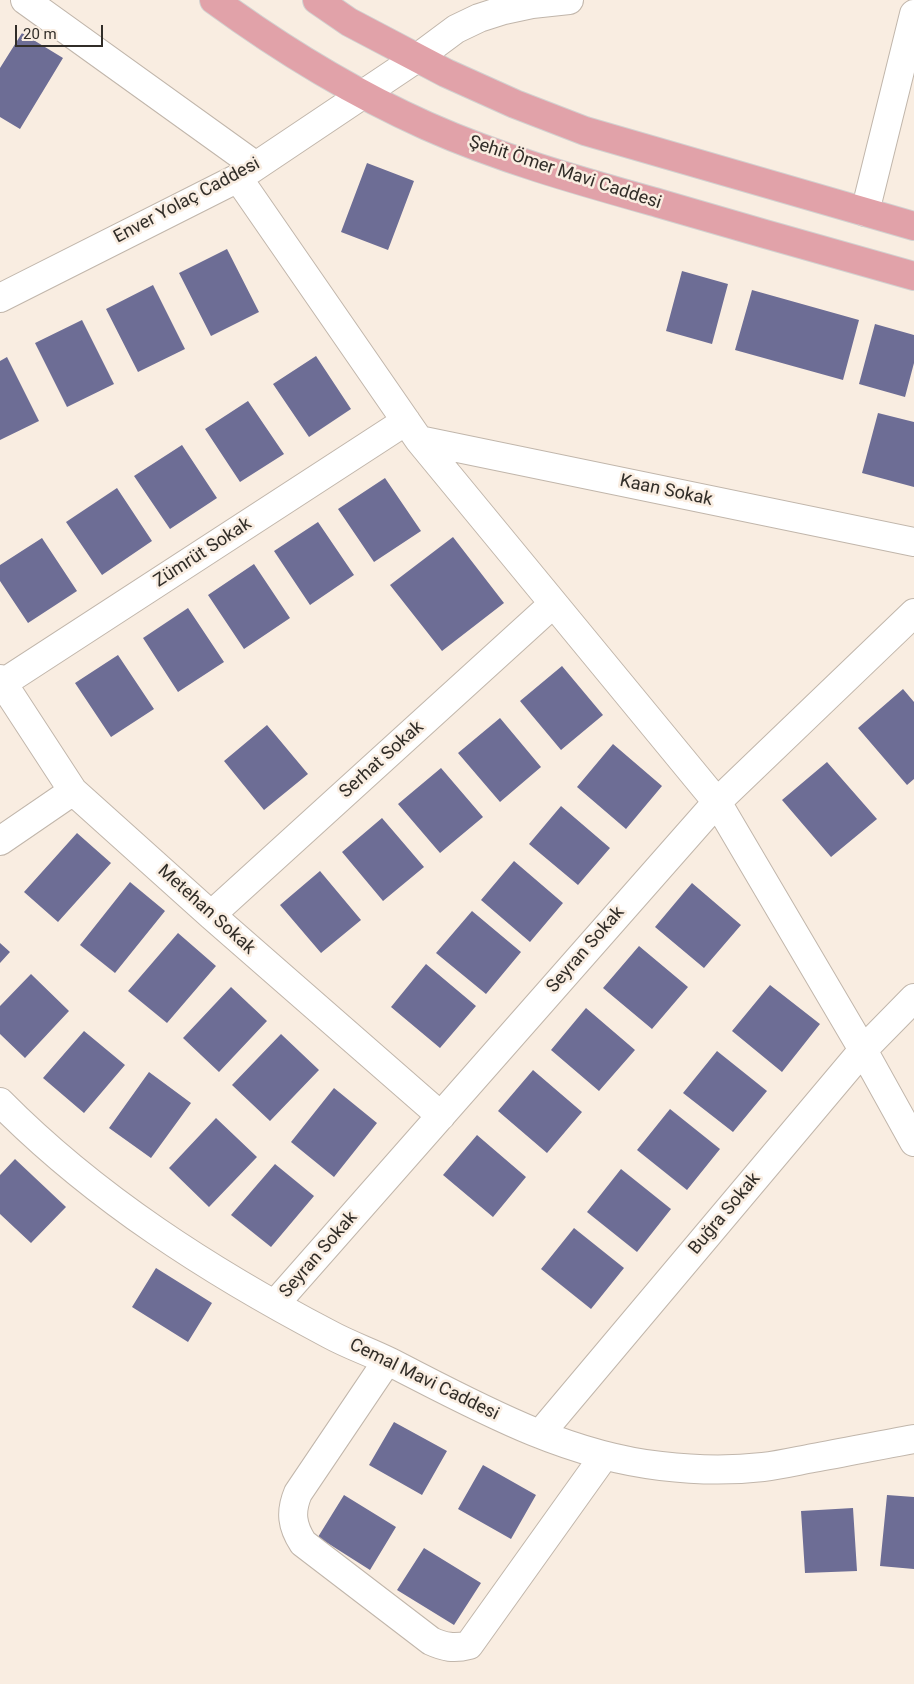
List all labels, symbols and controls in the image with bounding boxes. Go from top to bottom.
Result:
scale bar [18,15,105,47]
text: 20 m [23,25,57,43]
street label: Şehit Ömer Mavi Caddesi [466,132,664,214]
street label: Enver Yolaç Caddesi [110,153,264,249]
street label: Kaan Sokak [618,471,714,511]
street label: Zümrüt Sokak [150,514,256,592]
street label: Serhat Sokak [336,717,428,803]
street label: Metehan Sokak [153,861,259,959]
street label: Seyran Sokak [543,902,629,998]
street label: Buğra Sokak [685,1169,765,1259]
street label: Seyran Sokak [276,1207,362,1303]
street label: Cemal Mavi Caddesi [346,1334,502,1426]

